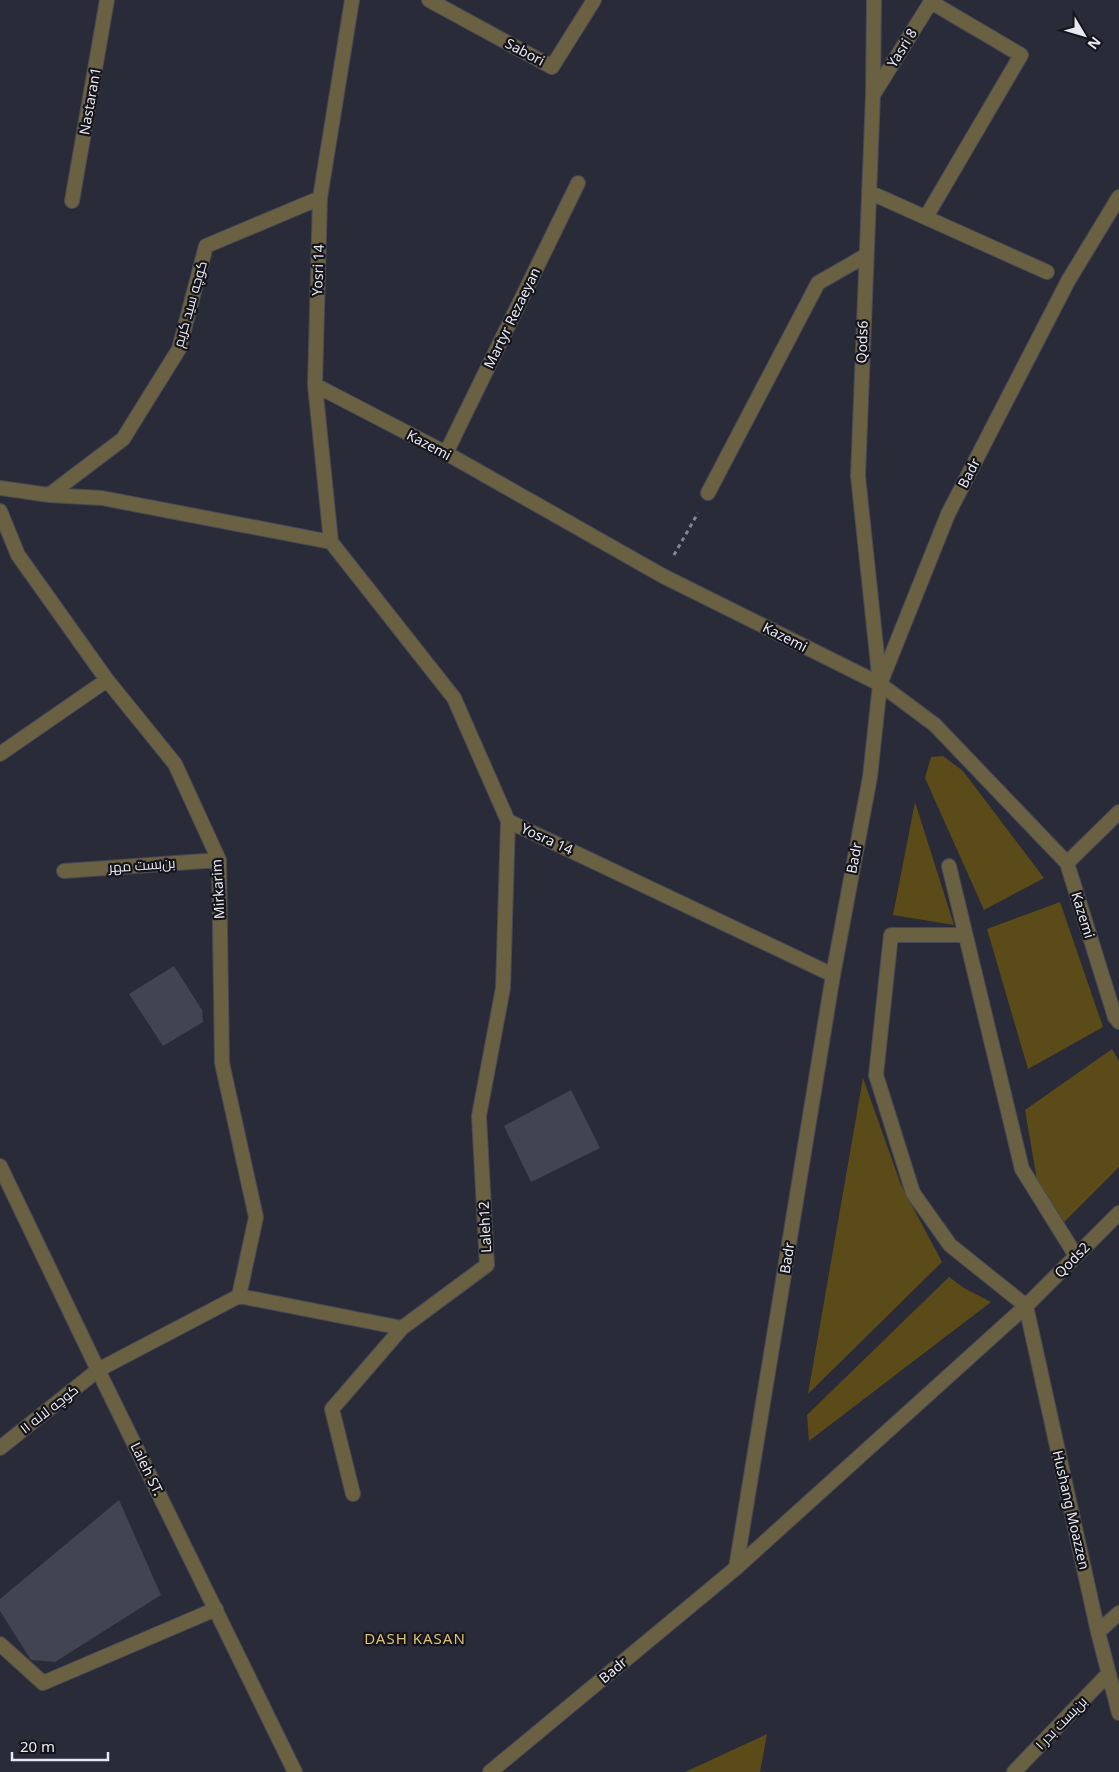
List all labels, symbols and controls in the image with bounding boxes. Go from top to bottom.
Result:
north arrow [1059,10,1109,60]
street label: Yasri 8 [882,25,921,71]
street label: Sabori [502,33,548,70]
text: N [1084,33,1106,54]
street label: Nastaran1 [74,66,105,136]
street label: Yosri 14 [307,244,328,296]
street label: کوچه سید کریم [168,258,212,350]
street label: Martyr Rezaeyan [479,264,544,371]
street label: Qods6 [851,320,872,364]
street label: Kazemi [404,425,455,464]
street label: Badr [953,454,984,491]
street label: Kazemi [760,617,811,656]
street label: Yosra 14 [518,818,576,859]
street label: Badr [841,840,866,875]
street label: بن‌بست مهر [107,853,176,876]
street label: Mirkarim [206,859,229,919]
street label: Kazemi [1067,889,1100,940]
street label: Laleh12 [474,1201,495,1253]
street label: Qods2 [1050,1238,1093,1281]
street label: Badr [775,1241,798,1275]
street label: کوچه لاله ۱۱ [15,1380,83,1438]
street label: Laleh ST. [126,1439,169,1499]
street label: Hushang Moazzen [1049,1448,1094,1571]
district label: DASH KASAN [364,1628,466,1648]
street label: Badr [595,1652,631,1687]
street label: بن‌بست بدر ۱ [1030,1692,1091,1753]
scale bar [12,1730,109,1762]
text: 20 m [20,1736,55,1756]

